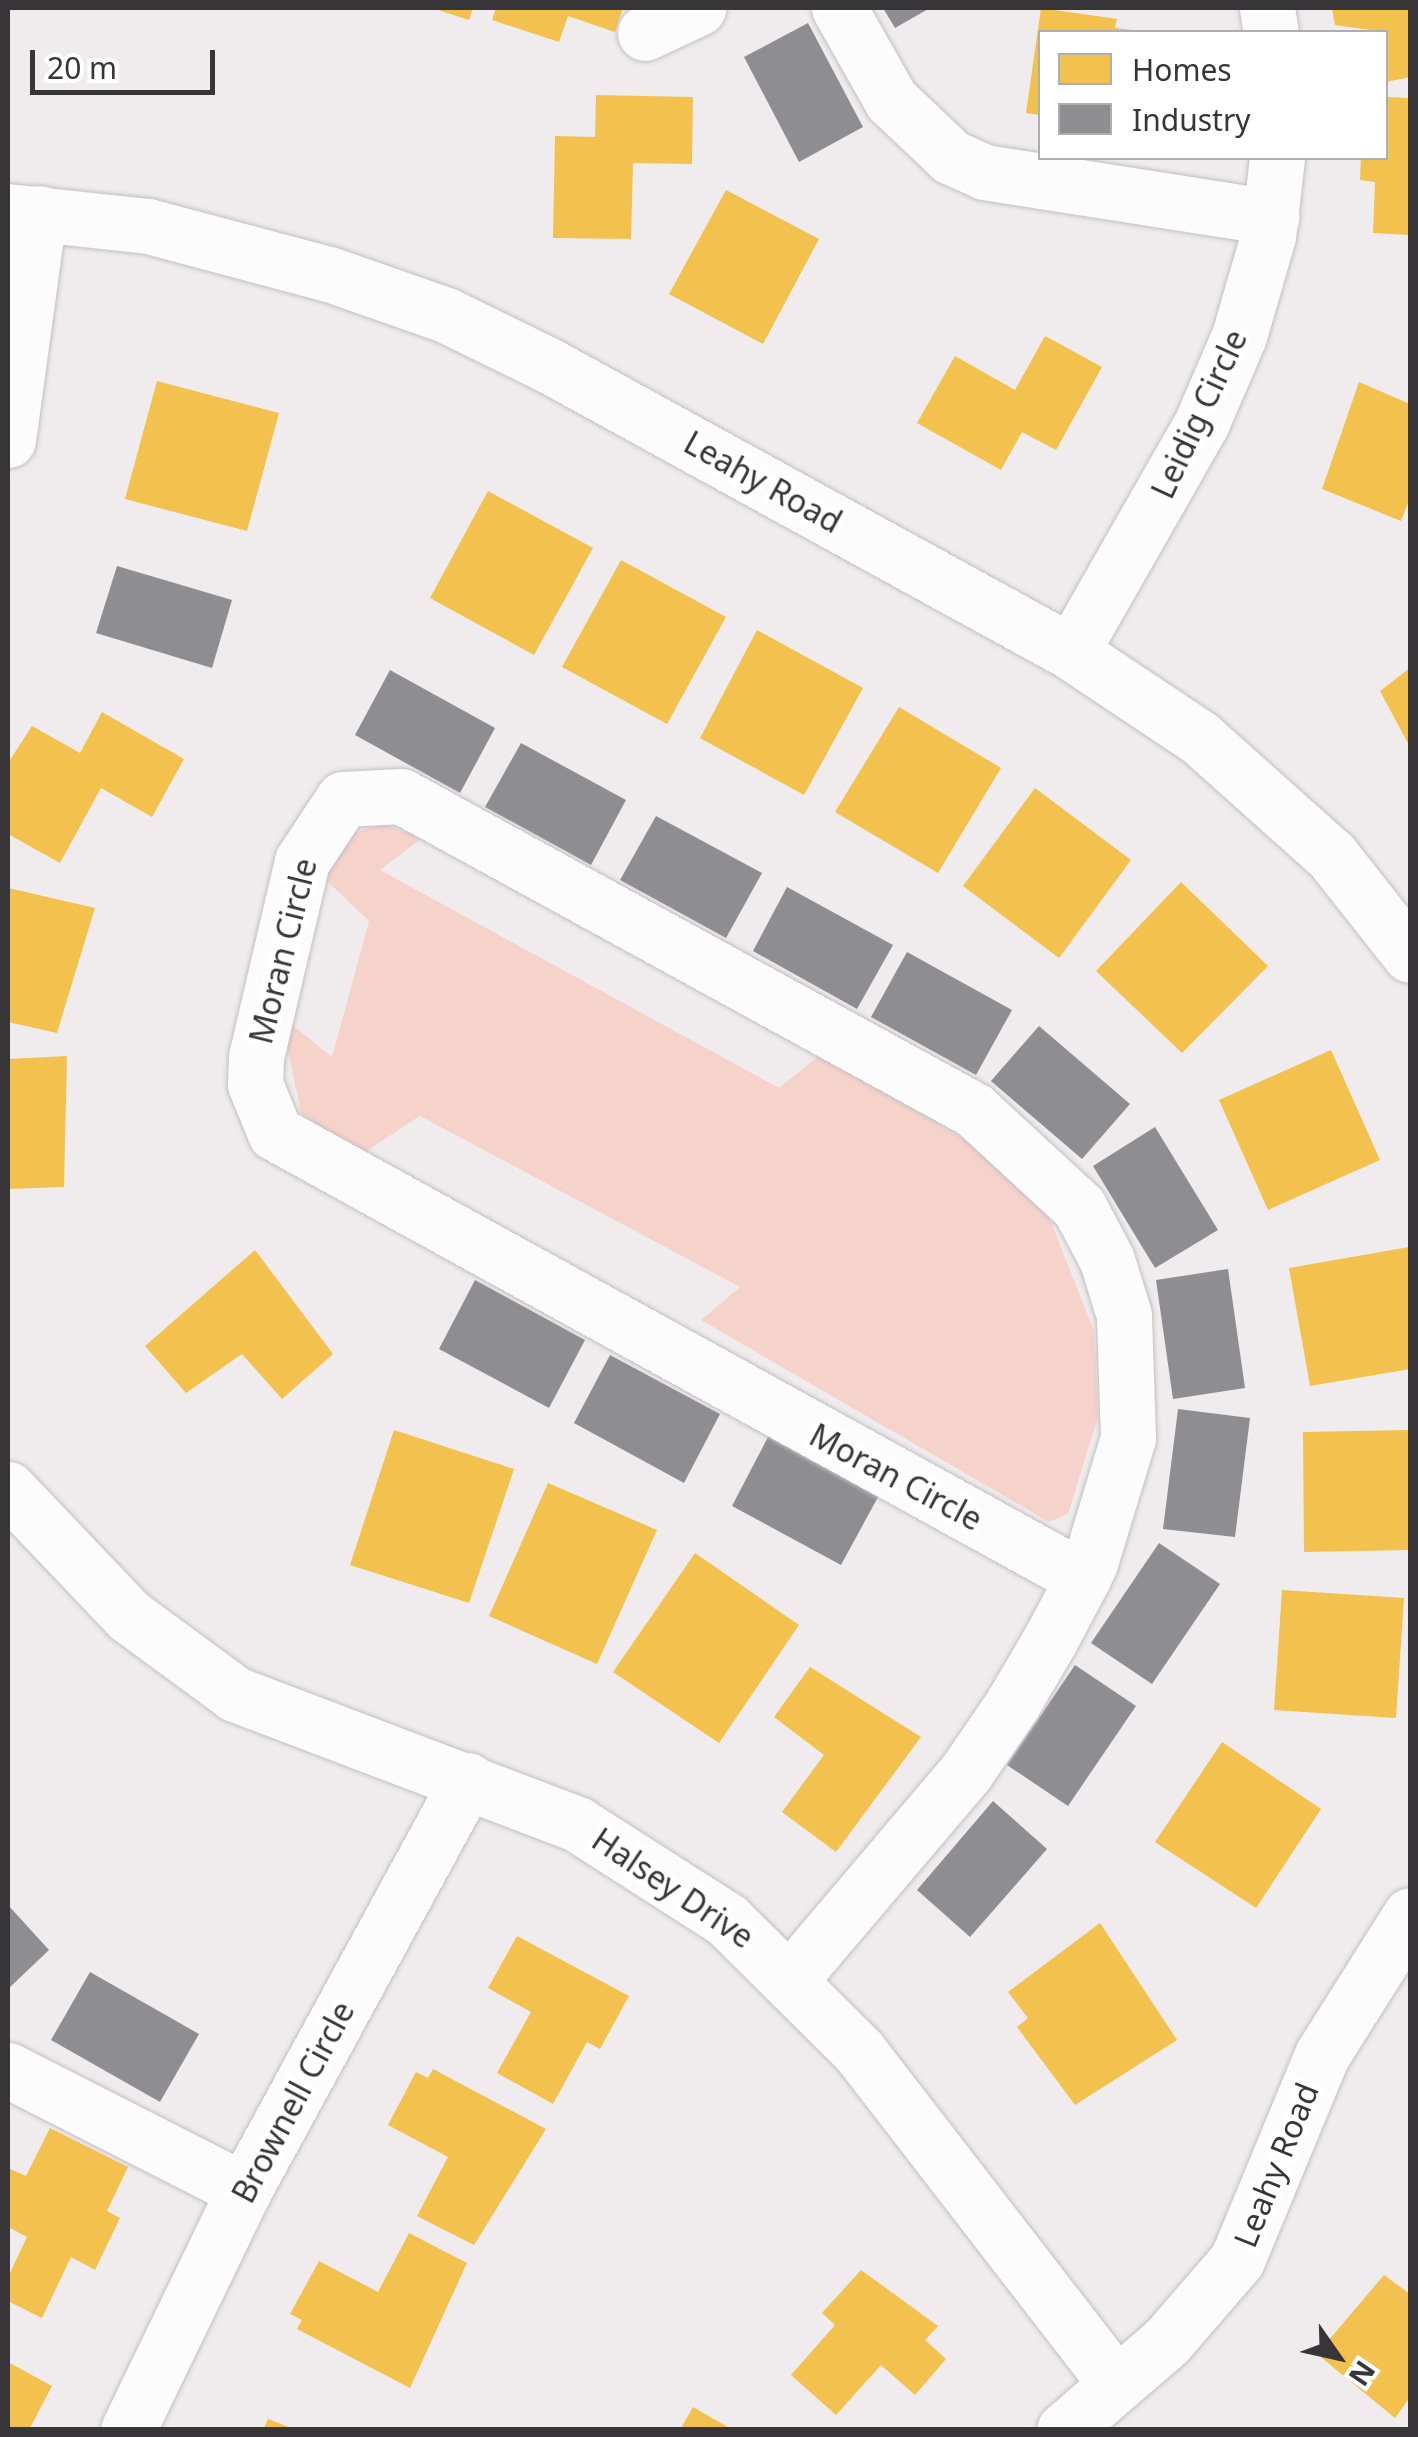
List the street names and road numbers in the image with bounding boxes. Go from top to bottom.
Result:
street label: Leidig Circle [1143,324,1255,504]
street label: Leahy Road [678,423,848,541]
street label: Moran Circle [241,854,325,1048]
street label: Moran Circle [803,1416,989,1538]
street label: Halsey Drive [585,1820,761,1956]
street label: Brownell Circle [224,1995,362,2209]
street label: Leahy Road [1226,2077,1326,2253]

